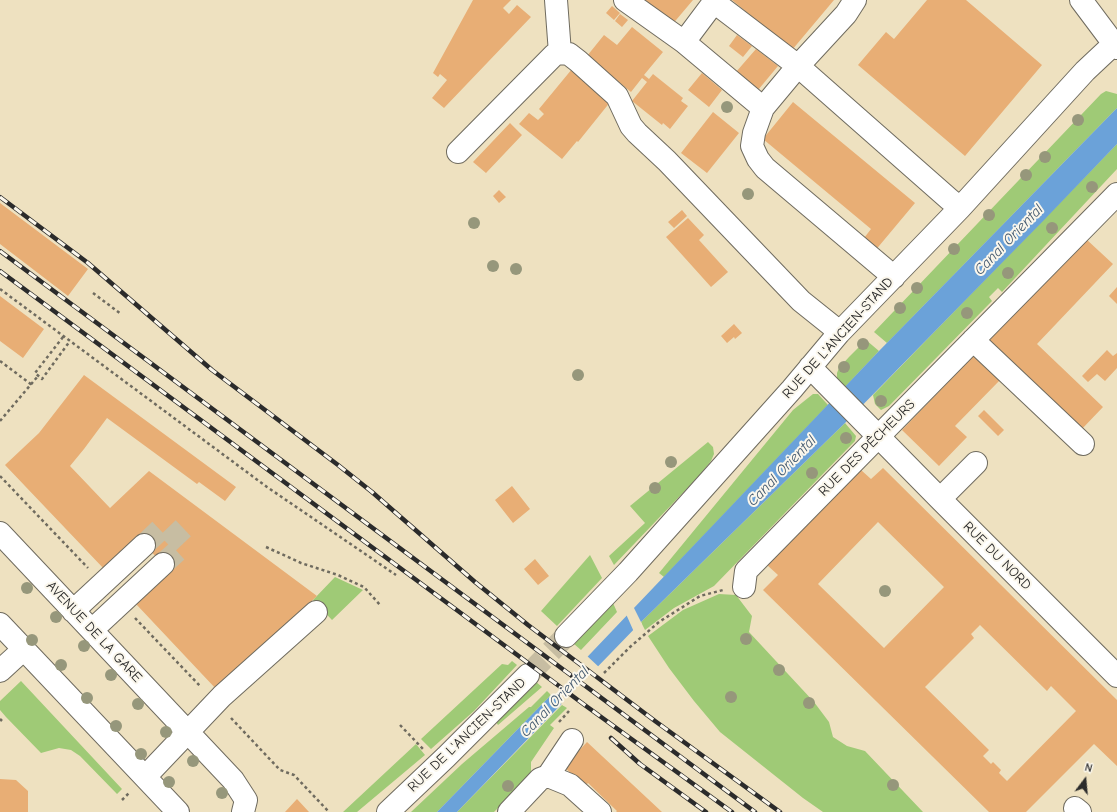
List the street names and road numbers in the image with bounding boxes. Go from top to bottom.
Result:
street label: RUE DE L'ANCIEN-STAND [779,274,897,402]
street label: RUE DES PÊCHEURS [815,396,919,500]
street label: RUE DU NORD [959,518,1035,594]
street label: AVENUE DE LA GARE [43,578,145,686]
street label: RUE DE L'ANCIEN-STAND [405,674,529,796]

